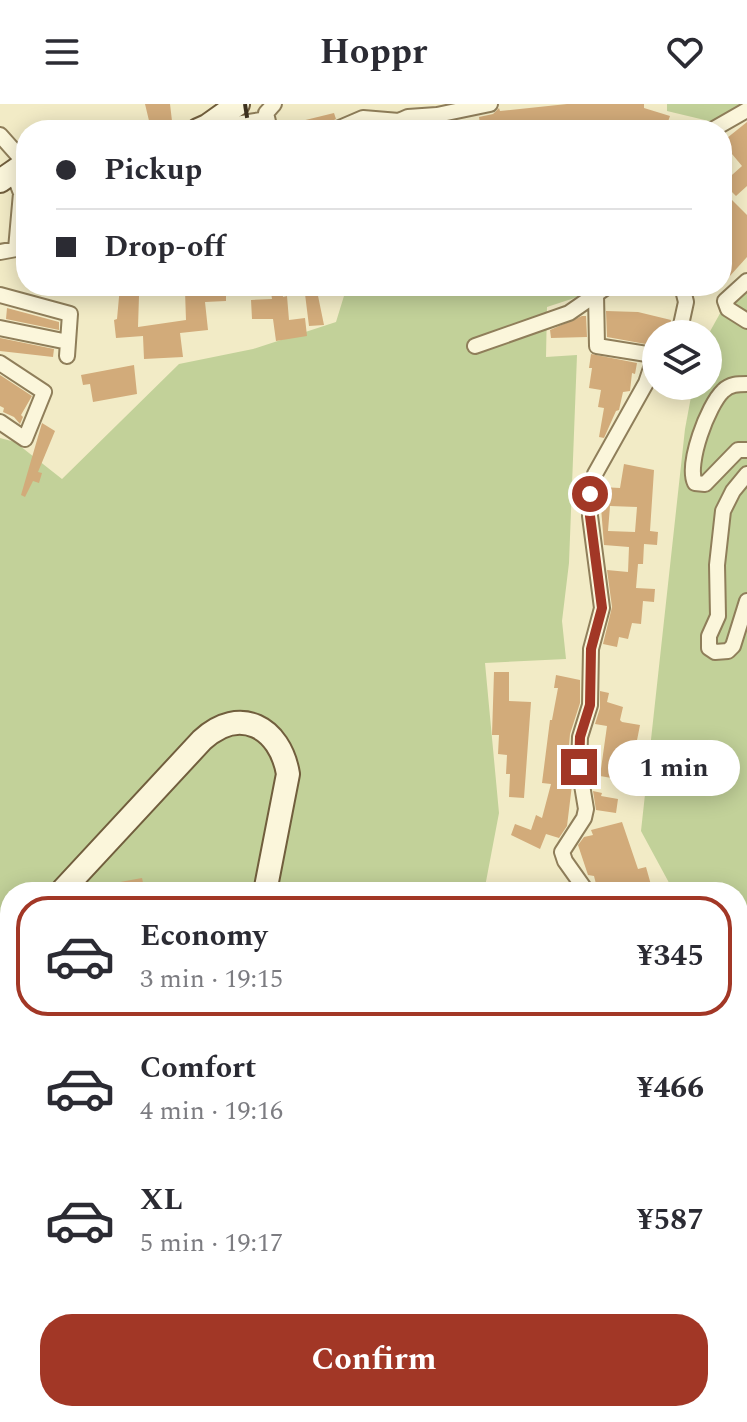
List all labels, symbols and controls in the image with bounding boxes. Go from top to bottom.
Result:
text: Hoppr [320,25,427,80]
icon: menu [40,30,84,74]
icon: heart [663,30,707,74]
text: Pickup [104,147,202,193]
text: Drop-off [104,224,225,270]
map controls [642,320,722,400]
button: layers [642,320,722,400]
route start [572,476,608,512]
callout: 1 min [607,739,739,795]
text: 1 min [639,748,709,788]
route end [561,749,597,785]
text: Economy [140,913,267,959]
icon: car [44,920,116,992]
text: ¥345 [637,933,704,979]
text: 3 min · 19:15 [140,959,283,999]
text: Comfort [140,1045,256,1091]
icon: car [44,1052,116,1124]
text: ¥466 [637,1065,704,1111]
text: 4 min · 19:16 [140,1091,283,1131]
text: XL [140,1177,183,1223]
icon: car [44,1184,116,1256]
text: ¥587 [637,1197,704,1243]
text: 5 min · 19:17 [140,1223,283,1263]
button: Confirm [40,1314,708,1406]

